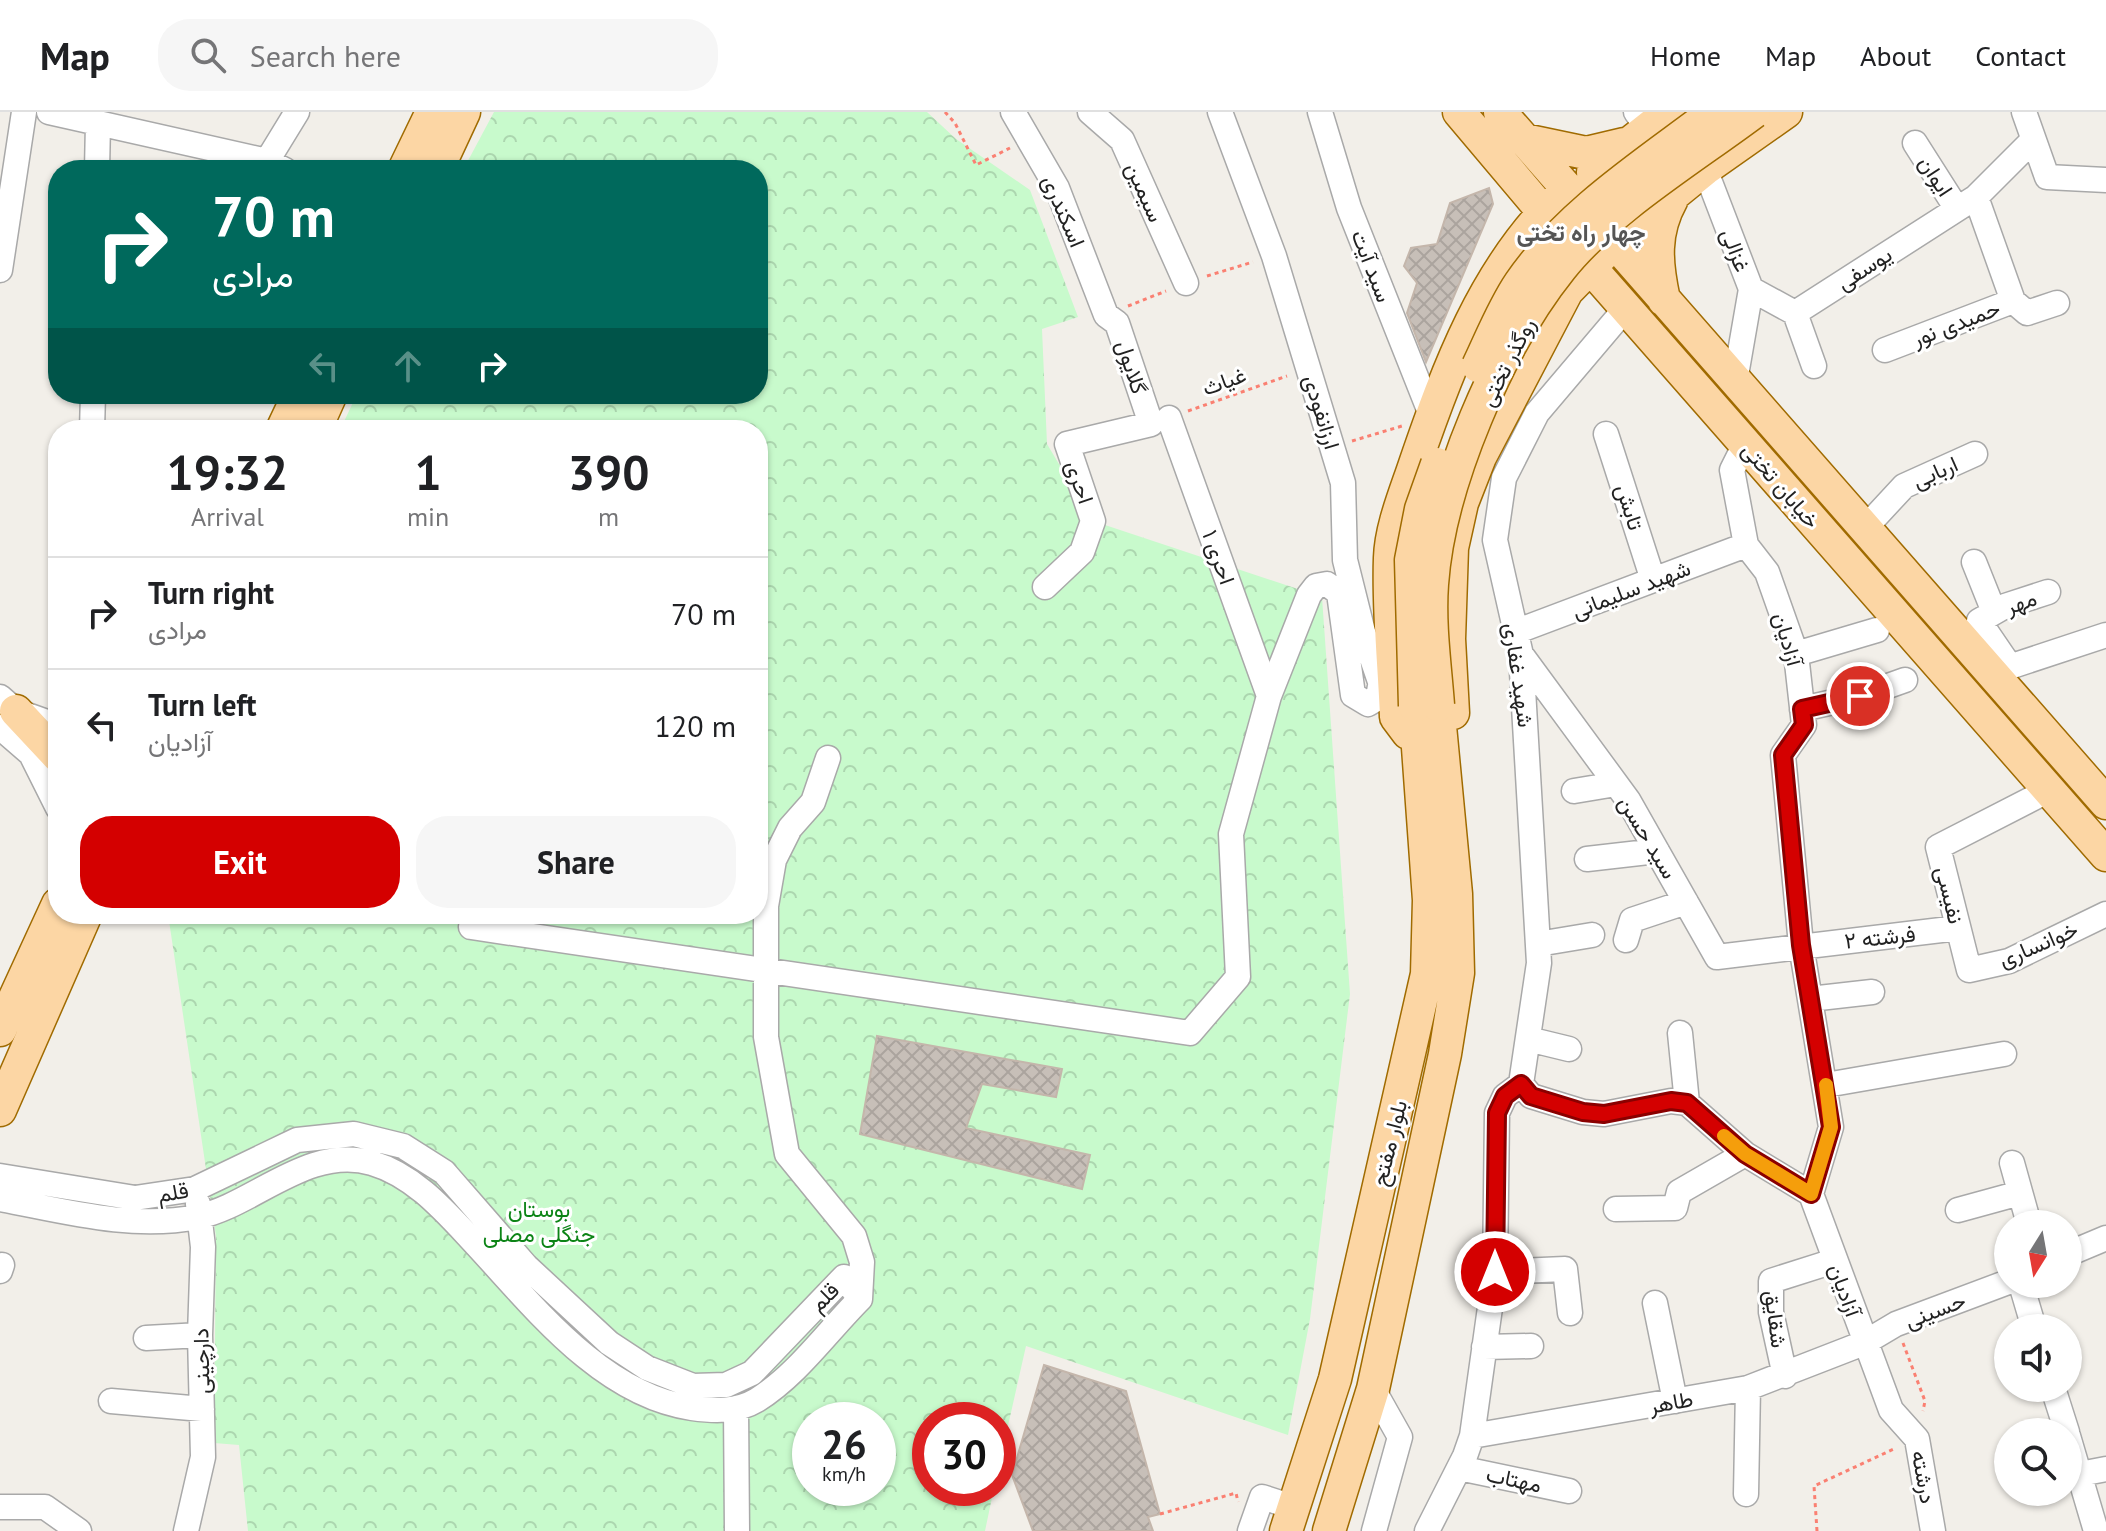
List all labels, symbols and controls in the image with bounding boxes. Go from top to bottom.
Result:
search box [158,19,718,91]
text: Map [40,31,110,80]
icon: search [186,33,230,77]
text: Search here [250,36,401,75]
text: Home [1650,37,1721,74]
text: Map [1765,37,1816,74]
text: About [1860,37,1931,74]
text: Contact [1975,37,2066,74]
street label: ایوان [1913,150,1959,202]
street label: سیمین [1119,158,1171,226]
street label: اسکندری [1036,171,1092,251]
text: 70 m [212,180,335,252]
icon: right [80,192,184,296]
district label: چهار راه تختی [1517,217,1646,249]
street label: غزالی [1715,224,1757,276]
street label: سید آیت [1345,226,1399,306]
street label: یوسفی [1831,240,1897,296]
text: مرادی [212,250,294,297]
street label: حمیدی نور [1907,293,2004,353]
street label: روگذر تختی [1473,313,1541,411]
street label: گلایول [1110,337,1154,398]
icon: left [302,344,346,388]
icon: ahead [386,344,430,388]
icon: right [470,344,514,388]
street label: غیاث [1198,360,1250,402]
street label: ارزانفودی [1297,371,1347,453]
street label: خیابان تختی [1736,436,1826,534]
text: 19:32 [167,441,288,503]
text: 1 [414,441,442,503]
text: 390 [568,441,649,503]
street label: اربابی [1908,450,1962,494]
street label: احری [1060,457,1100,507]
street label: تابش [1609,480,1651,534]
text: Arrival [191,500,264,533]
text: min [407,500,449,533]
text: m [598,500,619,533]
street label: احری ۱ [1196,526,1242,588]
street label: شهید سلیمانی [1568,554,1694,624]
text: Turn right [148,573,274,612]
street label: مهر [2001,584,2040,621]
icon: right [80,591,124,635]
text: 70 m [671,594,736,633]
street label: آزادیان [1767,609,1809,671]
text: مرادی [148,613,207,646]
street label: شهید غفاری [1498,621,1540,729]
pin [1826,662,1894,730]
icon: arrive [1838,674,1882,718]
text: Turn left [148,685,256,724]
icon: left [80,703,124,747]
text: 120 m [655,706,736,745]
text: آزادیان [148,725,212,758]
street label: سید حسن [1612,790,1684,884]
button: Exit [80,816,400,908]
button: Share [416,816,736,908]
street label: نفیسی [1929,863,1971,927]
street label: خوانساری [1994,915,2082,973]
street label: فرشته ۲ [1843,919,1917,955]
street label: بلوار مفتح [1365,1097,1414,1189]
street label: قلم [155,1176,191,1209]
park label: بوستان جنگلی مصلی [483,1195,595,1248]
north arrow [1994,1210,2082,1298]
map controls [1994,1210,2082,1506]
position arrow [1453,1230,1537,1314]
street label: آزادیان [1823,1260,1868,1322]
street label: قلم [803,1276,846,1319]
street label: حسینی [1901,1286,1969,1334]
street label: شقایق [1759,1289,1793,1349]
button: sound [1994,1314,2082,1402]
street label: دارچینی [186,1328,217,1394]
street label: طاهر [1646,1384,1695,1420]
speed limit sign: 30 [912,1402,1016,1506]
text: 26 [821,1418,867,1470]
button: search [1994,1418,2082,1506]
street label: درشته [1906,1448,1942,1506]
street label: مهتاب [1484,1459,1544,1499]
text: km/h [822,1461,866,1487]

